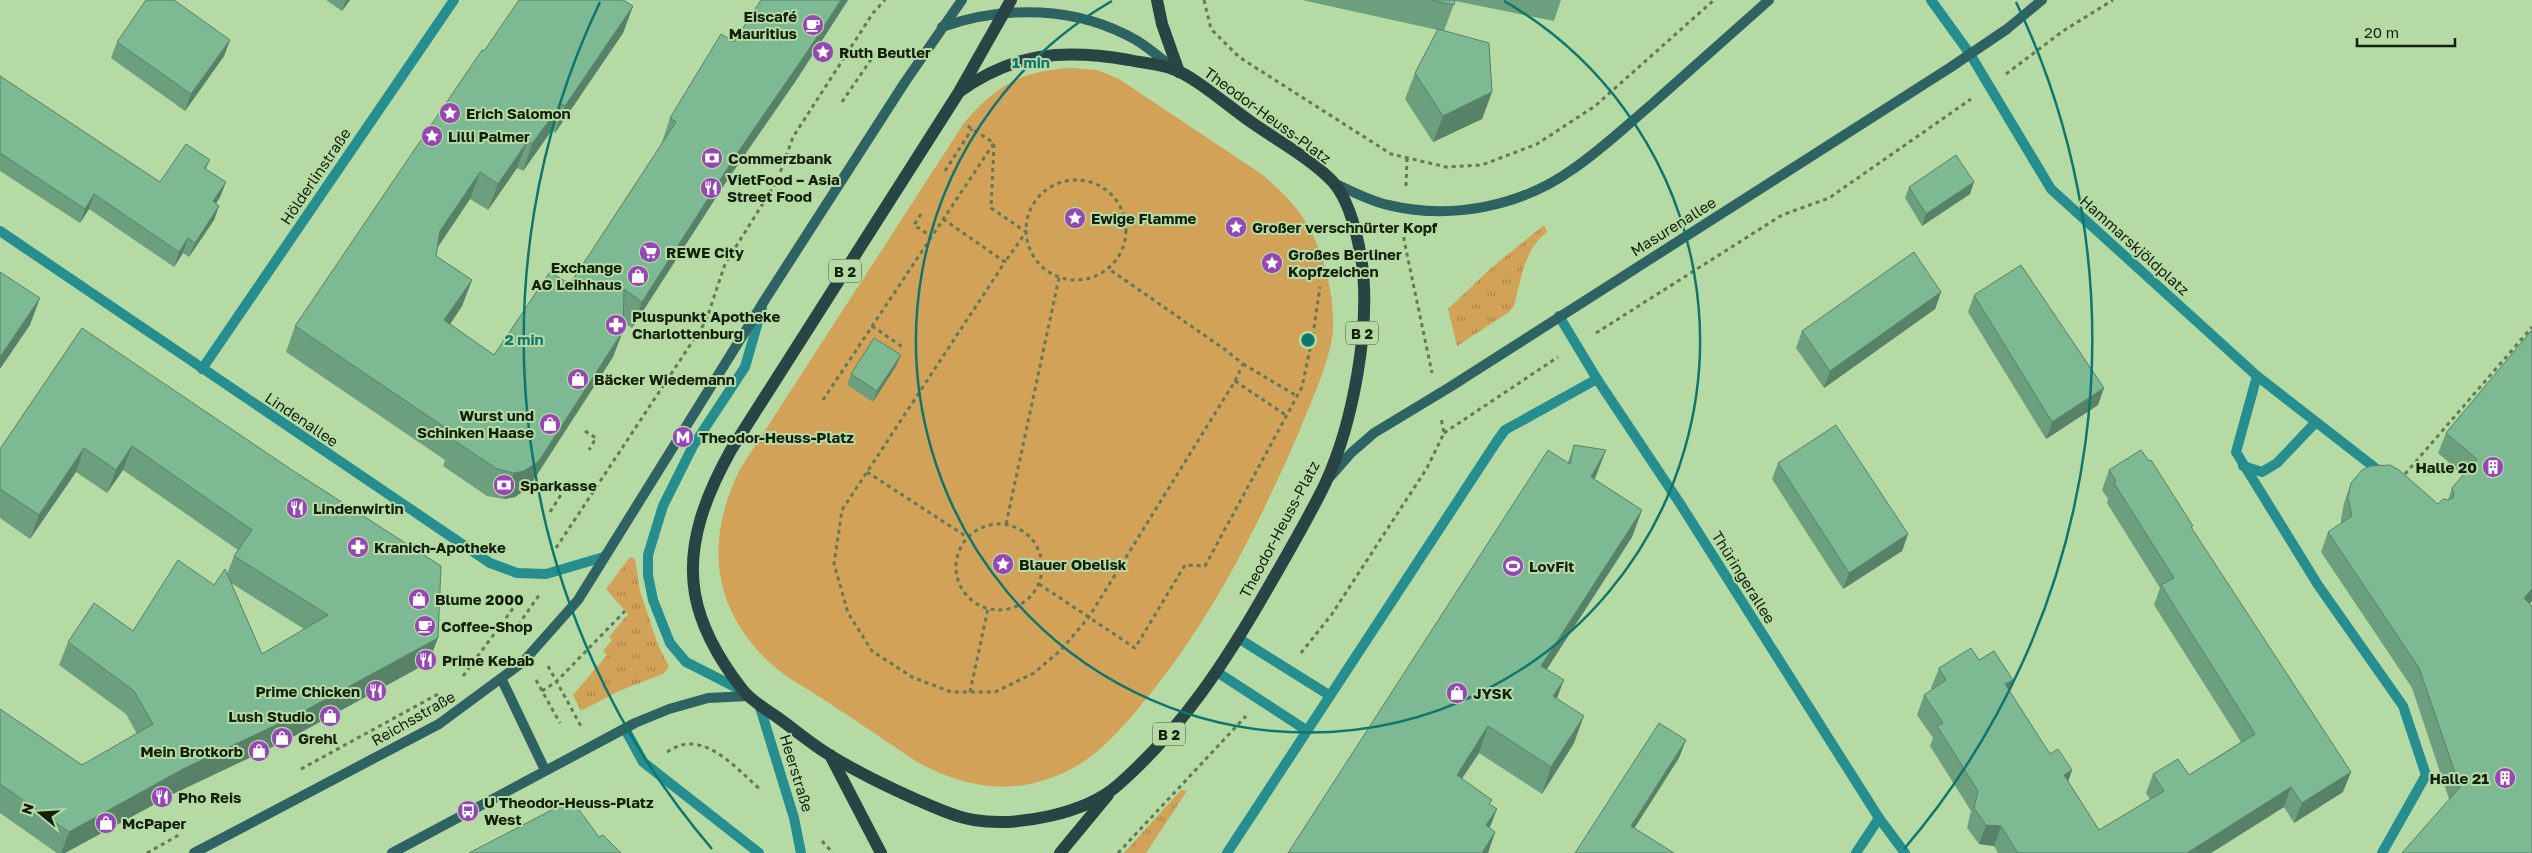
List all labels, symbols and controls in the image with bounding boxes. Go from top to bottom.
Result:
place label: Eiscafé Mauritius [729,7,797,42]
cafe icon: Eiscafé Mauritius [801,13,825,37]
scale bar [2357,15,2454,47]
text: 20 m [2364,23,2399,41]
place icon: Ruth Beutler [811,40,835,64]
place label: Ruth Beutler [839,43,931,61]
text: 1 min [1012,53,1050,71]
street label: Theodor-Heuss-Platz [1201,63,1335,167]
place icon: Erich Salomon [438,101,462,125]
place label: Erich Salomon [466,104,571,122]
street label: Hölderlinstraße [276,124,354,228]
place icon: Lilli Palmer [420,124,444,148]
place label: Lilli Palmer [448,127,530,145]
bank icon: Commerzbank [700,146,724,170]
place label: Commerzbank [728,149,832,167]
place label: VietFood – Asia Street Food [727,170,840,205]
restaurant icon: VietFood – Asia Street Food [699,176,723,200]
street label: Hammarskjöldplatz [2077,191,2193,299]
street label: Masurenallee [1627,192,1719,259]
place icon: Ewige Flamme [1063,206,1087,230]
place label: Ewige Flamme [1091,209,1197,227]
place icon: Großer verschnürter Kopf [1224,215,1248,239]
place label: Großer verschnürter Kopf [1252,218,1438,236]
supermarket icon: REWE City [638,240,662,264]
place label: REWE City [666,243,744,261]
place label: Großes Berliner Kopfzeichen [1288,245,1402,280]
place icon: Großes Berliner Kopfzeichen [1260,251,1284,275]
place label: Exchange AG Leihhaus [531,258,622,293]
road number: B 2 [829,260,861,282]
shop icon: Exchange AG Leihhaus [626,264,650,288]
place label: Pluspunkt Apotheke Charlottenburg [632,307,780,342]
pharmacy icon: Pluspunkt Apotheke Charlottenburg [604,313,628,337]
road number: B 2 [1346,322,1378,344]
text: 2 min [504,330,544,348]
centre of rings [1299,331,1317,349]
shop icon: Bäcker Wiedemann [566,367,590,391]
place label: Bäcker Wiedemann [594,370,735,388]
street label: Lindenallee [262,388,342,450]
place label: Wurst und Schinken Haase [417,406,534,441]
shop icon: Wurst und Schinken Haase [538,412,562,436]
metro station icon: Theodor-Heuss-Platz [671,425,695,449]
place label: Theodor-Heuss-Platz [699,428,854,446]
building icon: Halle 20 [2481,455,2505,479]
street label: Theodor-Heuss-Platz [1235,457,1323,601]
place label: Halle 20 [2415,458,2477,476]
bank icon: Sparkasse [492,473,516,497]
place label: Sparkasse [520,476,597,494]
restaurant icon: Lindenwirtin [285,496,309,520]
place label: Lindenwirtin [313,499,404,517]
street label: Thüringerallee [1708,527,1780,627]
pharmacy icon: Kranich-Apotheke [346,535,370,559]
place label: Kranich-Apotheke [374,538,506,556]
place icon: Blauer Obelisk [991,552,1015,576]
sports icon: LovFit [1501,554,1525,578]
place label: Blauer Obelisk [1019,555,1127,573]
place label: LovFit [1529,557,1574,575]
shop icon: Blume 2000 [407,587,431,611]
place label: Blume 2000 [435,590,524,608]
cafe icon: Coffee-Shop [413,614,437,638]
place label: Coffee-Shop [441,617,533,635]
restaurant icon: Prime Kebab [414,648,438,672]
place label: Prime Kebab [442,651,534,669]
restaurant icon: Prime Chicken [364,679,388,703]
shop icon: JYSK [1445,681,1469,705]
place label: Prime Chicken [255,682,360,700]
place label: JYSK [1473,684,1513,702]
street label: Reichsstraße [368,687,458,749]
shop icon: Lush Studio [318,704,342,728]
place label: Lush Studio [228,707,314,725]
road number: B 2 [1153,722,1185,746]
shop icon: Grehl [270,726,294,750]
place label: Grehl [298,729,338,747]
street label: Heerstraße [777,732,817,814]
shop icon: Mein Brotkorb [247,739,271,763]
place label: Mein Brotkorb [140,742,243,760]
building icon: Halle 21 [2493,766,2517,790]
place label: Halle 21 [2429,769,2489,787]
restaurant icon: Pho Reis [150,785,174,809]
north arrow [15,788,65,838]
place label: Pho Reis [178,788,241,806]
place label: U Theodor-Heuss-Platz West [484,793,654,828]
bus stop icon: U Theodor-Heuss-Platz West [456,799,480,823]
text: N [17,801,37,817]
shop icon: McPaper [94,811,118,835]
place label: McPaper [122,814,187,832]

